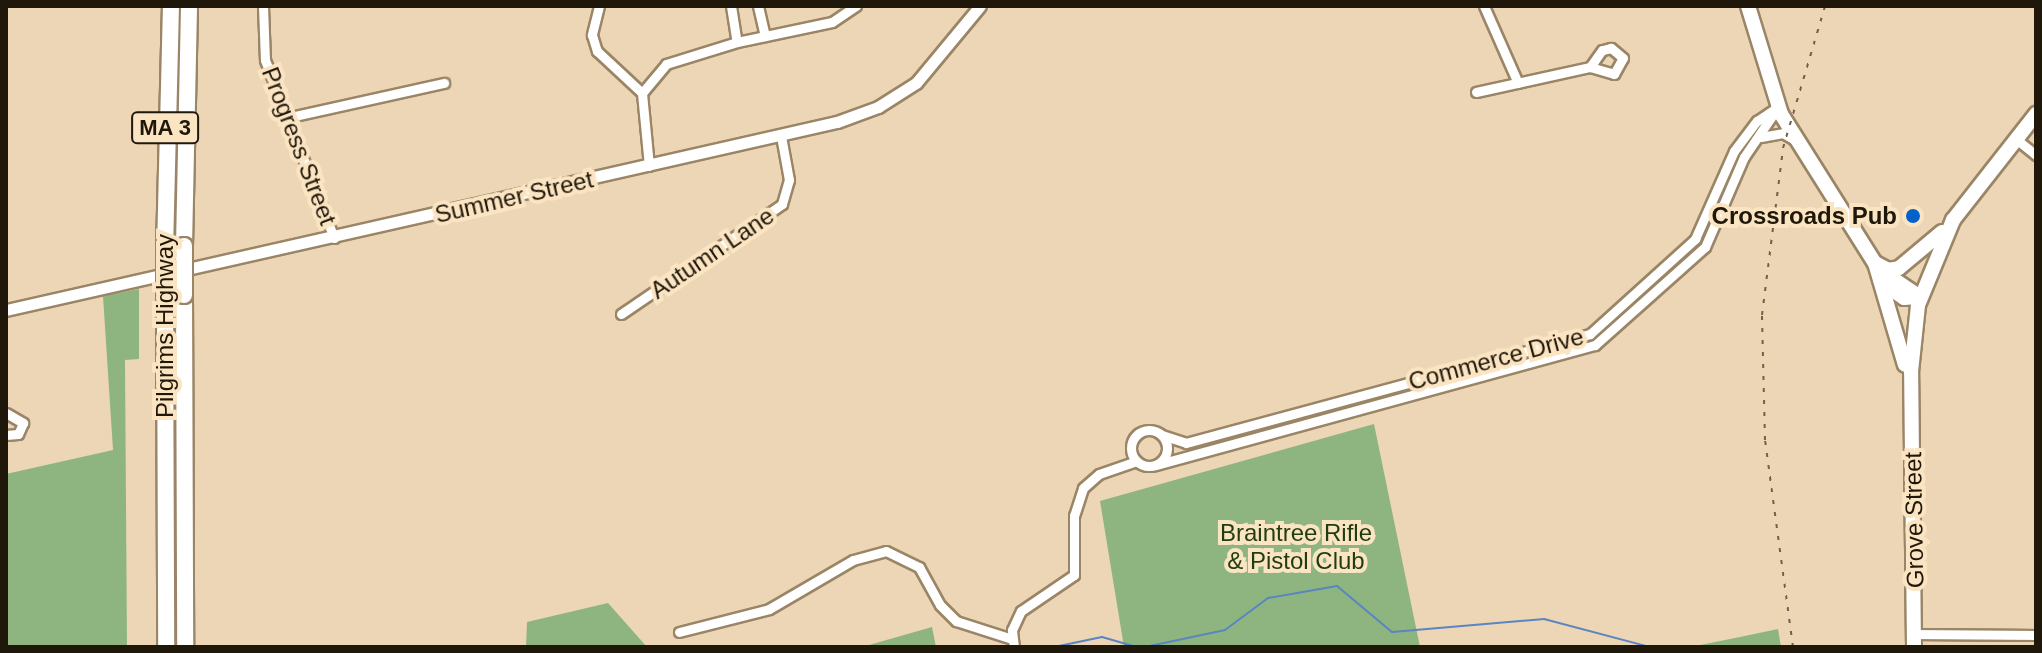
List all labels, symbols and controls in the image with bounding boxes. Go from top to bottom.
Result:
street label: Progress Street [256,63,342,229]
road number: MA 3 [129,110,201,146]
street label: Summer Street [432,165,596,229]
street label: Autumn Lane [645,201,779,305]
place label: Crossroads Pub [1712,202,1897,230]
marker: Crossroads Pub [1904,207,1922,225]
street label: Pilgrims Highway [151,234,179,418]
street label: Commerce Drive [1405,322,1587,396]
street label: Grove Street [1898,452,1930,588]
park label: Braintree Rifle & Pistol Club [1220,519,1372,575]

